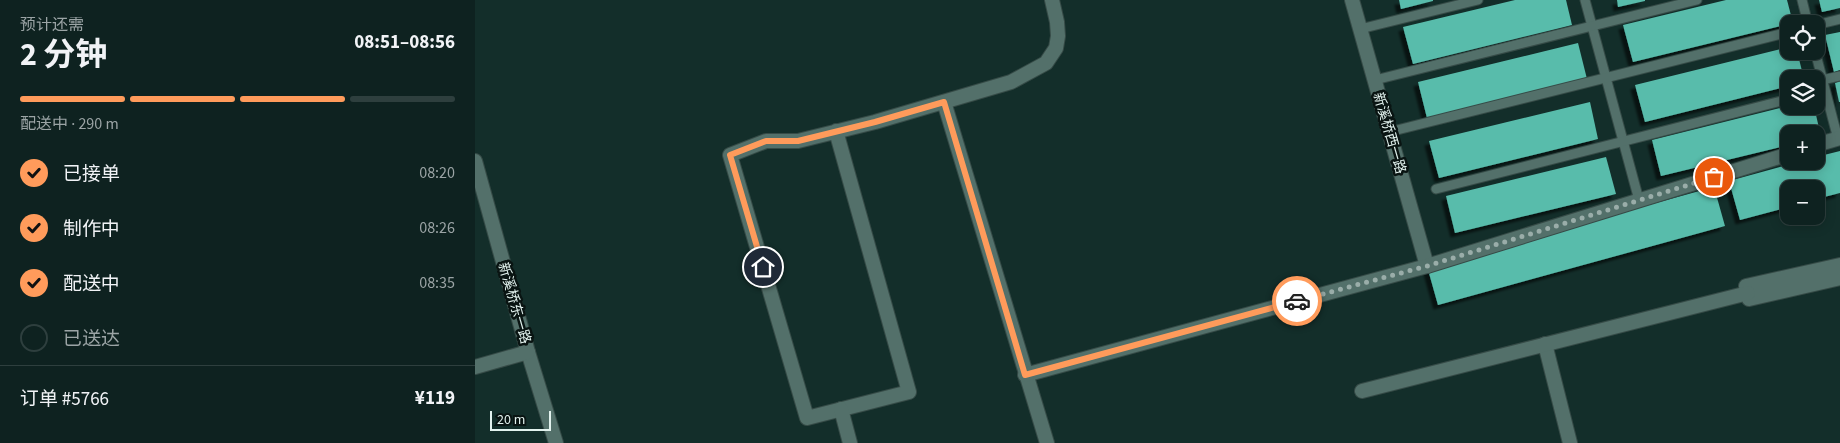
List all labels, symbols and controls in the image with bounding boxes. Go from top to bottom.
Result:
text: 预计还需 [20,14,84,36]
map controls [1780,15,1825,225]
button: locate [1780,15,1825,60]
text: 08:51–08:56 [354,29,455,56]
text: 2 分钟 [20,32,107,78]
button: layers [1780,70,1825,115]
street label: 新溪桥西一路 [1368,90,1410,176]
text: 配送中 · 290 m [20,113,119,135]
button: + [1780,125,1825,170]
pin [1693,156,1735,198]
icon: check [20,159,48,187]
text: 已接单 [63,161,120,188]
text: 08:20 [419,162,455,184]
icon: bag [1700,163,1728,191]
button: − [1780,180,1825,225]
icon: check [20,214,48,242]
text: 制作中 [63,216,120,243]
text: 08:26 [419,217,455,239]
pin [742,246,784,288]
icon: home [749,253,777,281]
street label: 新溪桥东一路 [493,260,535,346]
icon: check [20,269,48,297]
text: 配送中 [63,271,120,298]
text: 08:35 [419,272,455,294]
courier [1272,276,1322,326]
icon: car [1283,287,1311,315]
text: 已送达 [63,326,120,353]
text: ¥119 [415,385,455,412]
text: 订单 #5766 [20,386,109,413]
scale bar [490,408,551,431]
text: 20 m [497,410,525,430]

